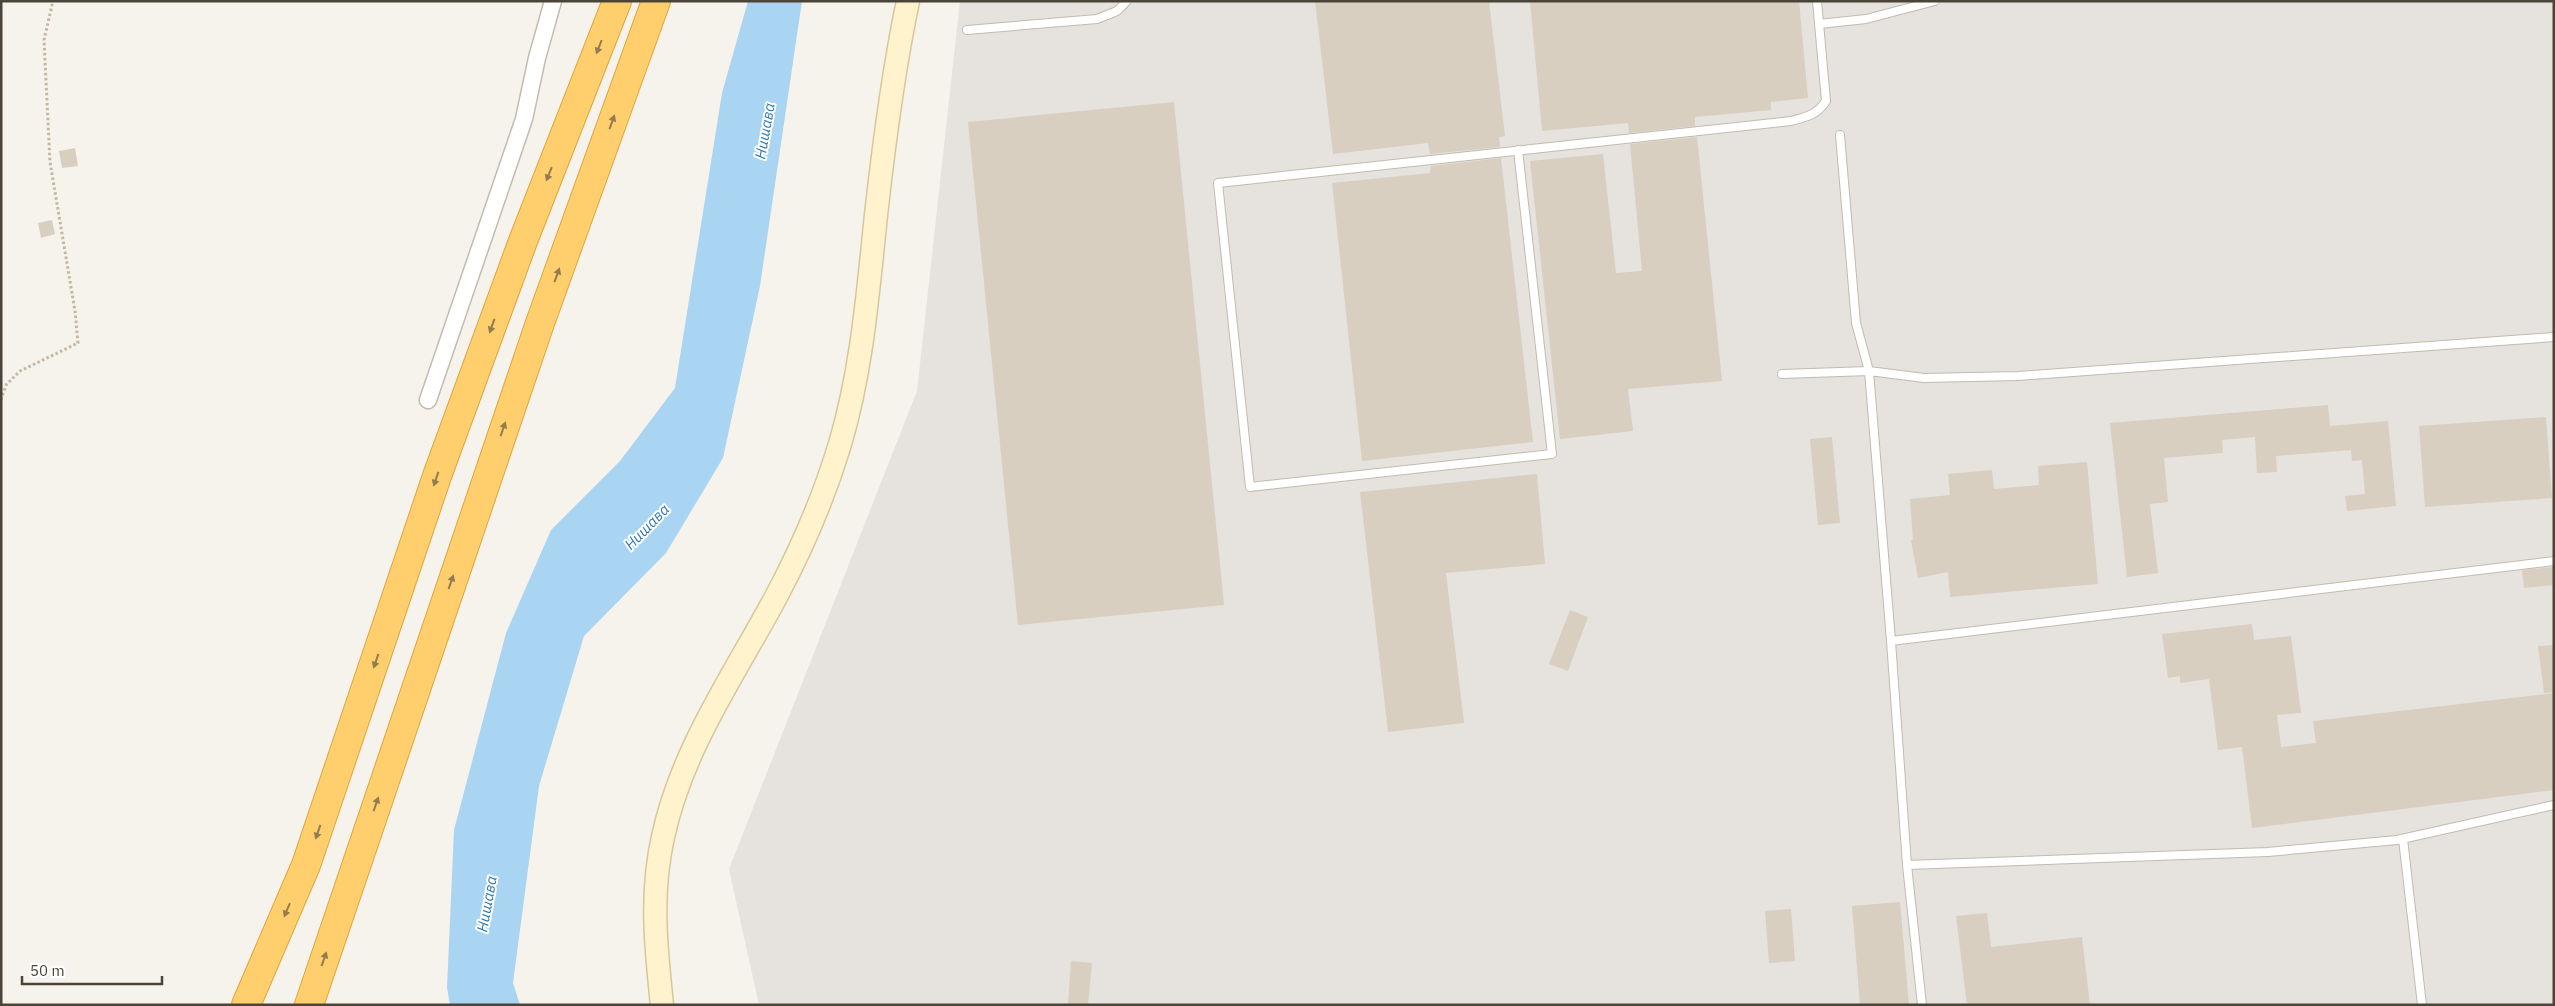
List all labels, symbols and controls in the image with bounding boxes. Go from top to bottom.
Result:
one-way arrow [595,40,603,54]
water label: Нишава [750,101,779,160]
one-way arrow [609,115,616,130]
one-way arrow [545,167,553,181]
one-way arrow [553,267,561,282]
one-way arrow [488,319,496,334]
one-way arrow [500,421,508,436]
one-way arrow [432,472,440,487]
water label: Нишава [620,499,673,554]
one-way arrow [448,575,455,590]
one-way arrow [371,654,379,669]
one-way arrow [373,797,380,812]
one-way arrow [313,824,321,839]
water label: Нишава [472,874,501,933]
one-way arrow [282,903,290,917]
one-way arrow [321,951,328,966]
scale bar [22,954,162,986]
text: 50 m [30,961,65,980]

